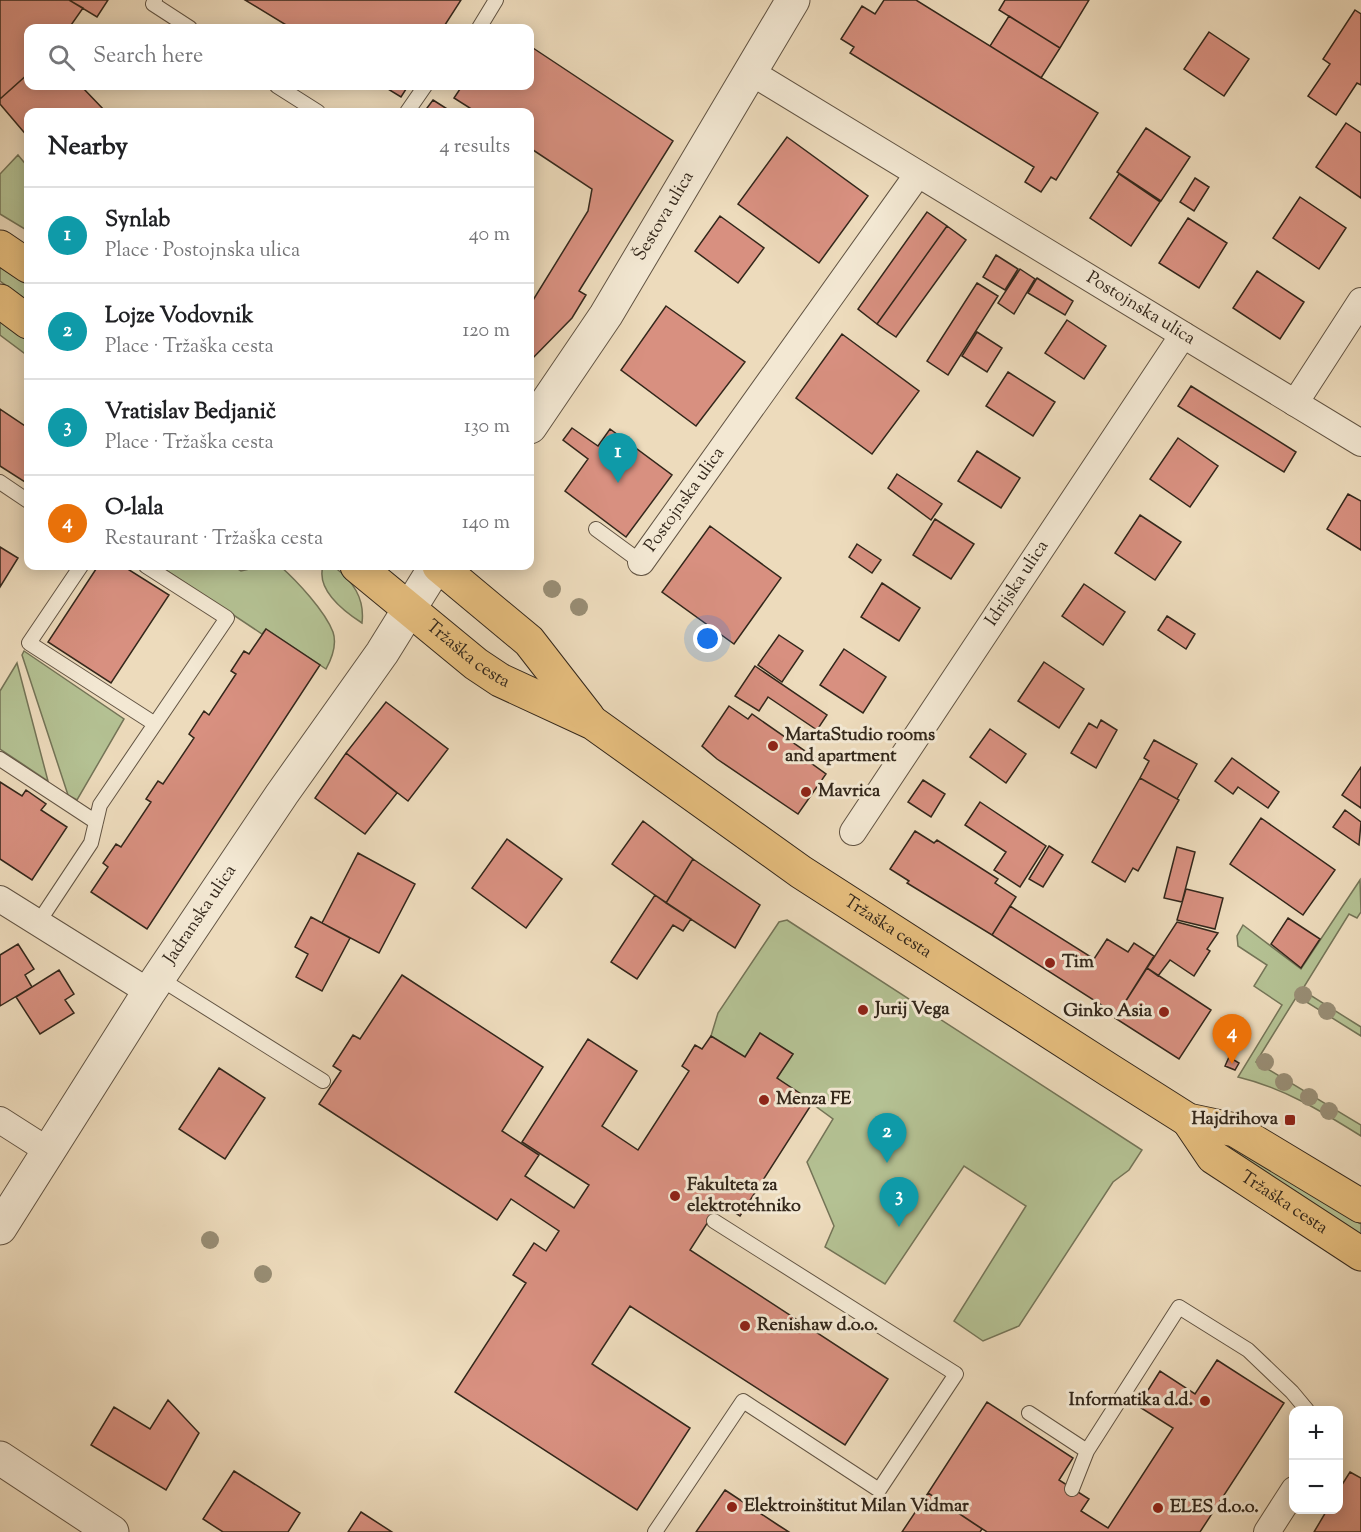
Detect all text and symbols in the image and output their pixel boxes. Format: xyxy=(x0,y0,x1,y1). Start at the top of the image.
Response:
search box xyxy=(24,24,534,90)
icon: search xyxy=(45,41,78,74)
text: Search here xyxy=(93,41,203,73)
text: Nearby xyxy=(48,129,128,166)
text: 4 results xyxy=(439,133,510,162)
street label: Šestova ulica xyxy=(628,167,701,266)
text: Synlab xyxy=(105,205,170,237)
text: 1 xyxy=(64,221,71,250)
text: 40 m xyxy=(469,221,510,250)
text: Place · Postojnska ulica xyxy=(105,237,300,266)
street label: Postojnska ulica xyxy=(1081,266,1200,352)
text: Lojze Vodovnik xyxy=(105,301,254,333)
text: 2 xyxy=(63,317,72,346)
text: 120 m xyxy=(462,317,510,346)
text: Place · Tržaška cesta xyxy=(105,333,274,362)
text: Vratislav Bedjanič xyxy=(105,397,276,429)
text: 3 xyxy=(63,413,72,442)
text: 130 m xyxy=(464,413,510,442)
text: Place · Tržaška cesta xyxy=(105,429,274,458)
pin: 1 xyxy=(598,434,638,483)
street label: Postojnska ulica xyxy=(639,442,732,558)
text: O-lala xyxy=(105,493,164,525)
text: 4 xyxy=(62,509,73,538)
text: 140 m xyxy=(462,509,510,538)
text: Restaurant · Tržaška cesta xyxy=(105,525,323,554)
street label: Idrijska ulica xyxy=(980,535,1056,632)
street label: Tržaška cesta xyxy=(420,614,514,696)
your location xyxy=(693,624,722,653)
place label: MartaStudio rooms and apartment xyxy=(785,723,935,770)
marker: MartaStudio rooms and apartment xyxy=(766,739,780,753)
place label: Mavrica xyxy=(818,779,881,805)
marker: Mavrica xyxy=(799,785,813,799)
street label: Jadranska ulica xyxy=(157,860,244,971)
street label: Tržaška cesta xyxy=(838,890,936,966)
place label: Tim xyxy=(1062,950,1094,976)
marker: Tim xyxy=(1043,956,1057,970)
place label: Jurij Vega xyxy=(873,997,950,1023)
place label: Ginko Asia xyxy=(1063,999,1153,1025)
marker: Jurij Vega xyxy=(856,1003,870,1017)
marker: Ginko Asia xyxy=(1157,1005,1171,1019)
pin: 4 xyxy=(1212,1014,1252,1064)
place label: Menza FE xyxy=(776,1087,851,1113)
marker: Menza FE xyxy=(757,1093,771,1107)
place label: Hajdrihova xyxy=(1191,1107,1279,1133)
marker: Hajdrihova xyxy=(1283,1113,1297,1127)
pin: 2 xyxy=(868,1114,906,1163)
street label: Tržaška cesta xyxy=(1235,1165,1333,1242)
place label: Fakulteta za elektrotehniko xyxy=(687,1173,801,1220)
pin: 3 xyxy=(880,1178,918,1227)
marker: Fakulteta za elektrotehniko xyxy=(668,1189,682,1203)
place label: Renishaw d.o.o. xyxy=(757,1313,878,1339)
marker: Renishaw d.o.o. xyxy=(738,1319,752,1333)
place label: Informatika d.d. xyxy=(1069,1388,1193,1414)
marker: Informatika d.d. xyxy=(1198,1394,1212,1408)
map controls xyxy=(1289,1406,1343,1514)
button: + xyxy=(1289,1406,1343,1460)
button: − xyxy=(1289,1460,1343,1514)
place label: Elektroinštitut Milan Vidmar xyxy=(744,1494,969,1520)
place label: ELES d.o.o. xyxy=(1170,1495,1259,1521)
marker: Elektroinštitut Milan Vidmar xyxy=(725,1500,739,1514)
marker: ELES d.o.o. xyxy=(1151,1501,1165,1515)

